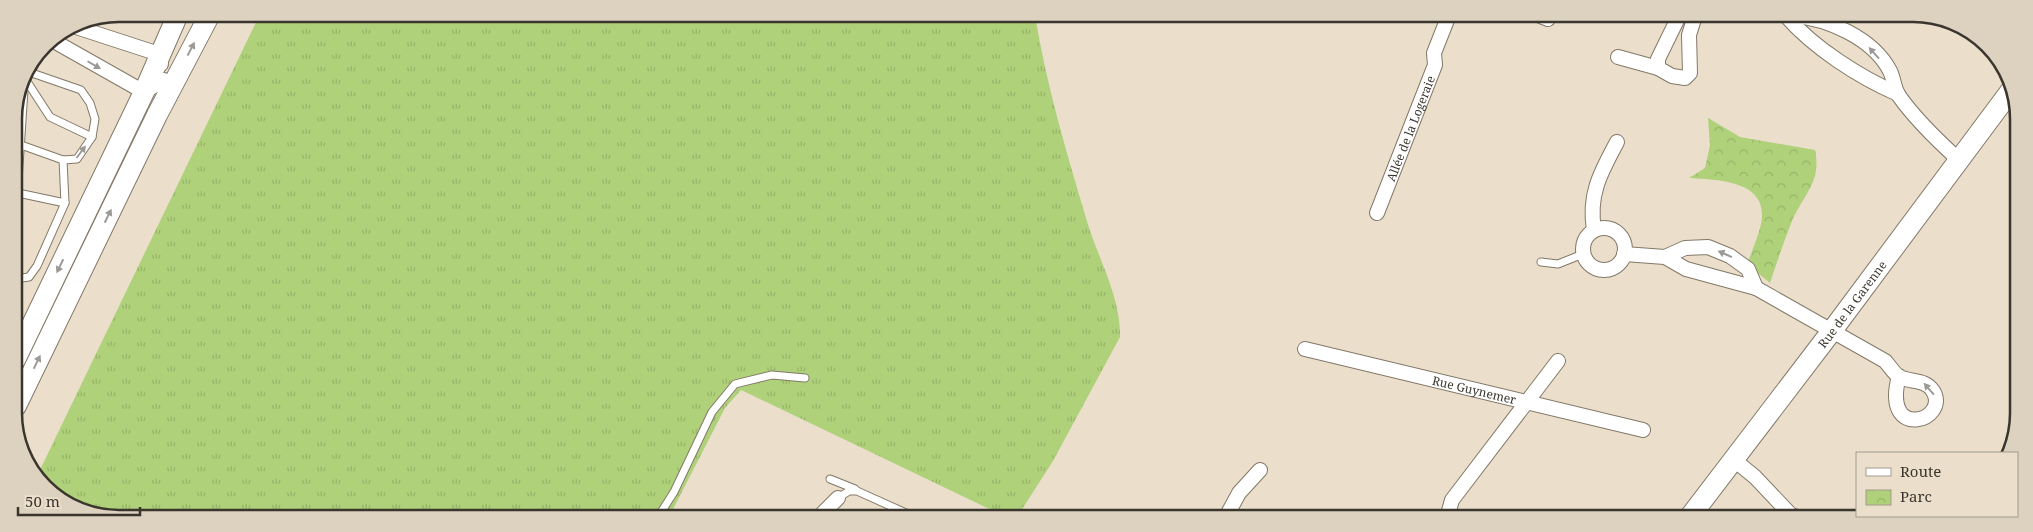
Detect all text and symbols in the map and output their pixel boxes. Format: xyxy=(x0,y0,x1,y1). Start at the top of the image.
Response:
one-way arrow xyxy=(187,42,196,56)
one-way arrow xyxy=(1868,47,1880,59)
one-way arrow xyxy=(87,60,101,69)
street label: Allée de la Logeraie xyxy=(1382,73,1439,184)
one-way arrow xyxy=(76,146,86,159)
one-way arrow xyxy=(104,209,112,223)
one-way arrow xyxy=(1718,250,1732,258)
street label: Rue de la Garenne xyxy=(1814,257,1890,351)
one-way arrow xyxy=(56,259,64,274)
one-way arrow xyxy=(33,355,41,369)
street label: Rue Guynemer xyxy=(1431,371,1518,408)
one-way arrow xyxy=(1923,384,1935,396)
legend xyxy=(1856,452,2018,517)
text: Route xyxy=(1900,461,1941,481)
scale bar xyxy=(18,484,140,516)
text: Parc xyxy=(1900,486,1932,506)
text: 50 m xyxy=(25,491,60,511)

